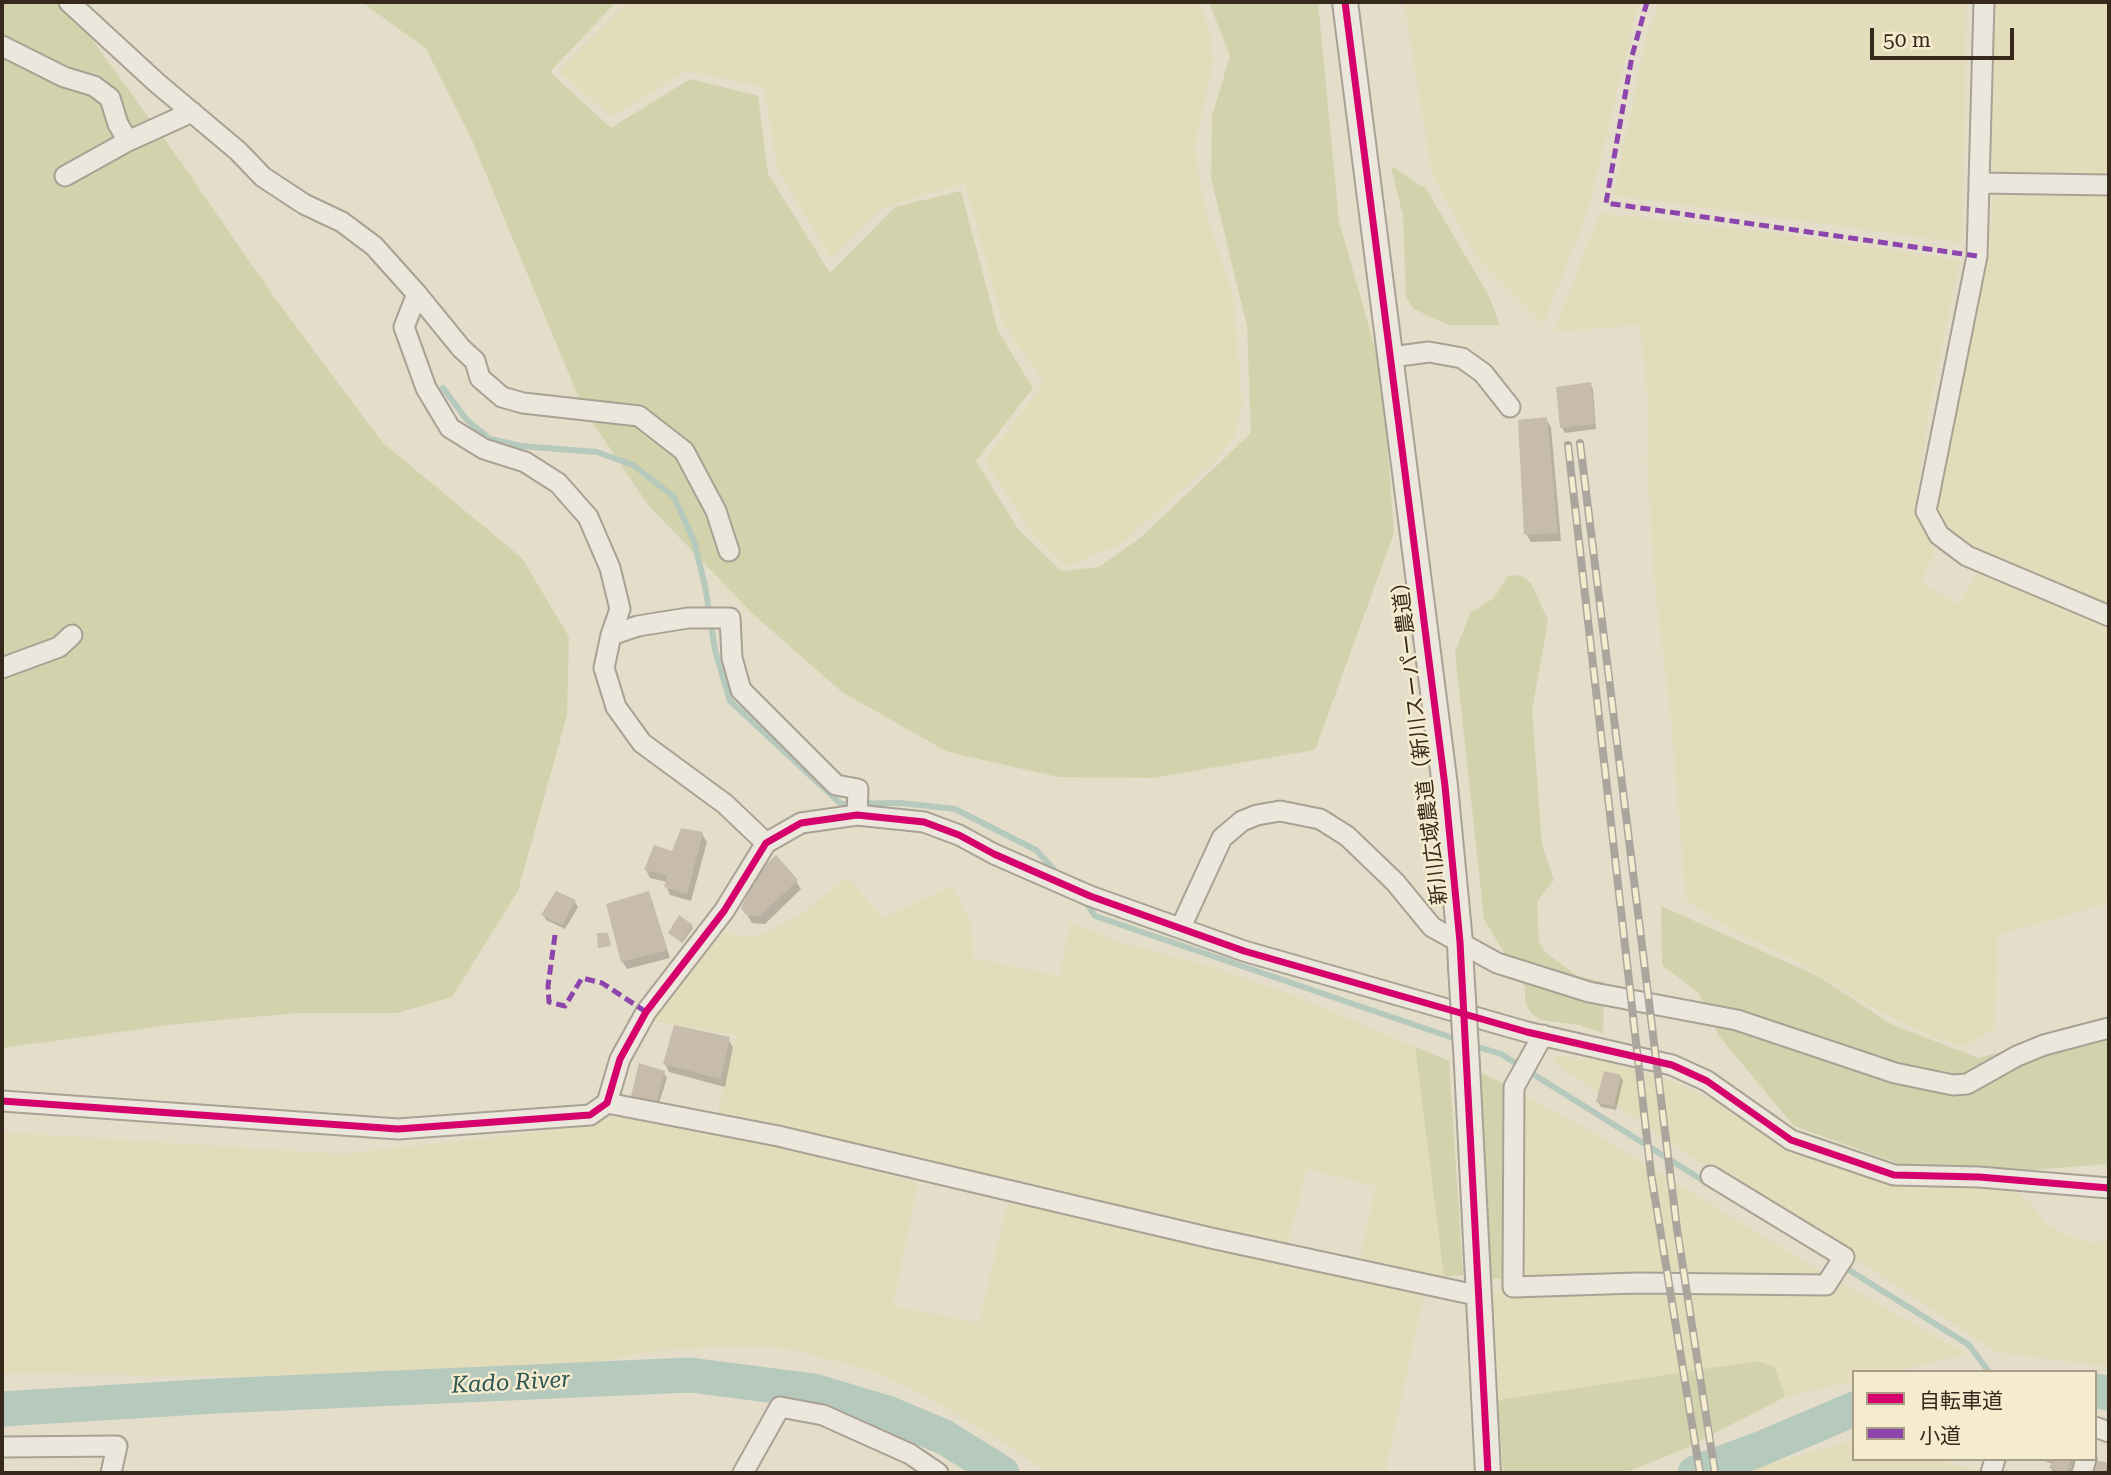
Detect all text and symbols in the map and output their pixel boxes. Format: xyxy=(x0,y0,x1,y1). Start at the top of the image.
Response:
scale bar xyxy=(1873,14,2016,58)
text: 50 m xyxy=(1883,28,1931,52)
street label: 新川広域農道（新川スーパー農道） xyxy=(1387,570,1453,906)
water label: Kado River xyxy=(451,1366,571,1400)
legend xyxy=(1852,1370,2097,1461)
text: 自転車道 xyxy=(1919,1389,2003,1413)
text: 小道 xyxy=(1919,1424,1961,1448)

